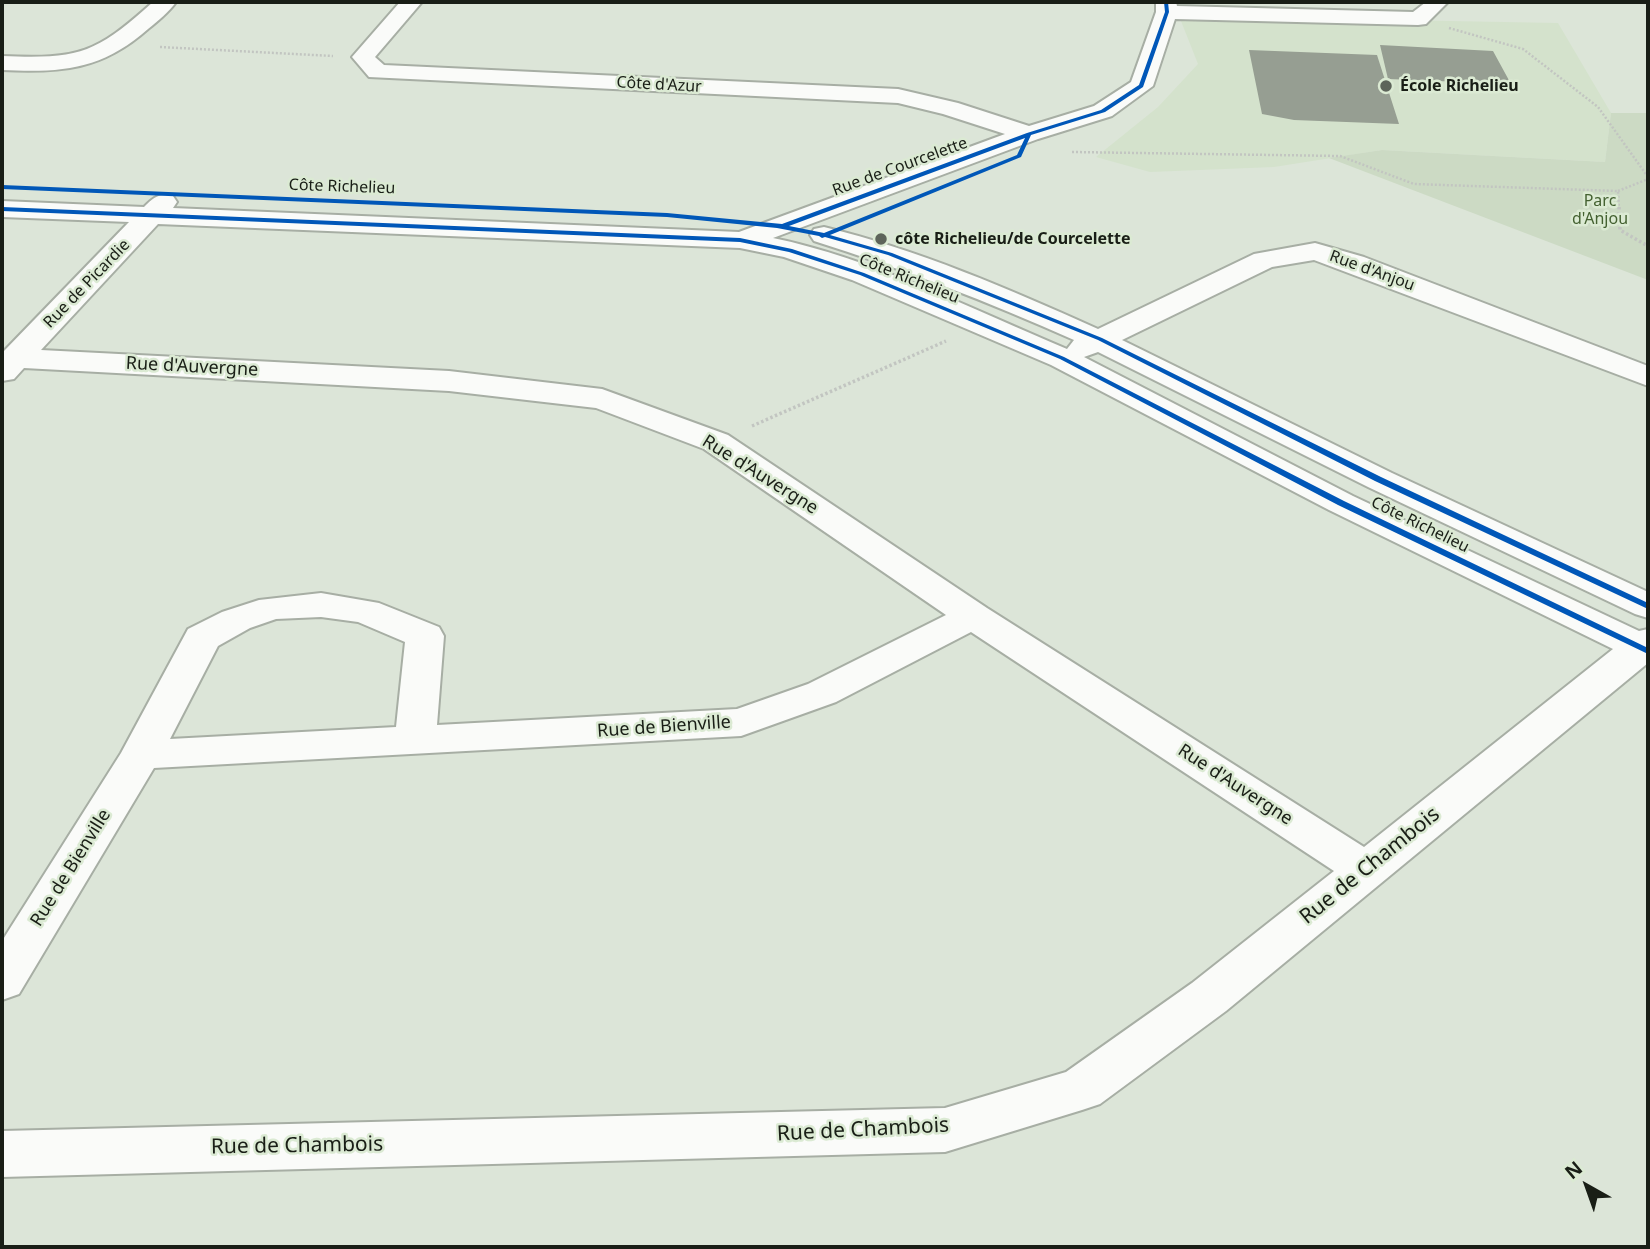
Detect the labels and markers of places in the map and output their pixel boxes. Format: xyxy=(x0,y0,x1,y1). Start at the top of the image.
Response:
place label: École Richelieu xyxy=(1400,76,1519,96)
marker: École Richelieu xyxy=(1378,78,1394,94)
place label: côte Richelieu/de Courcelette xyxy=(895,229,1130,249)
marker: côte Richelieu/de Courcelette xyxy=(873,231,889,247)

